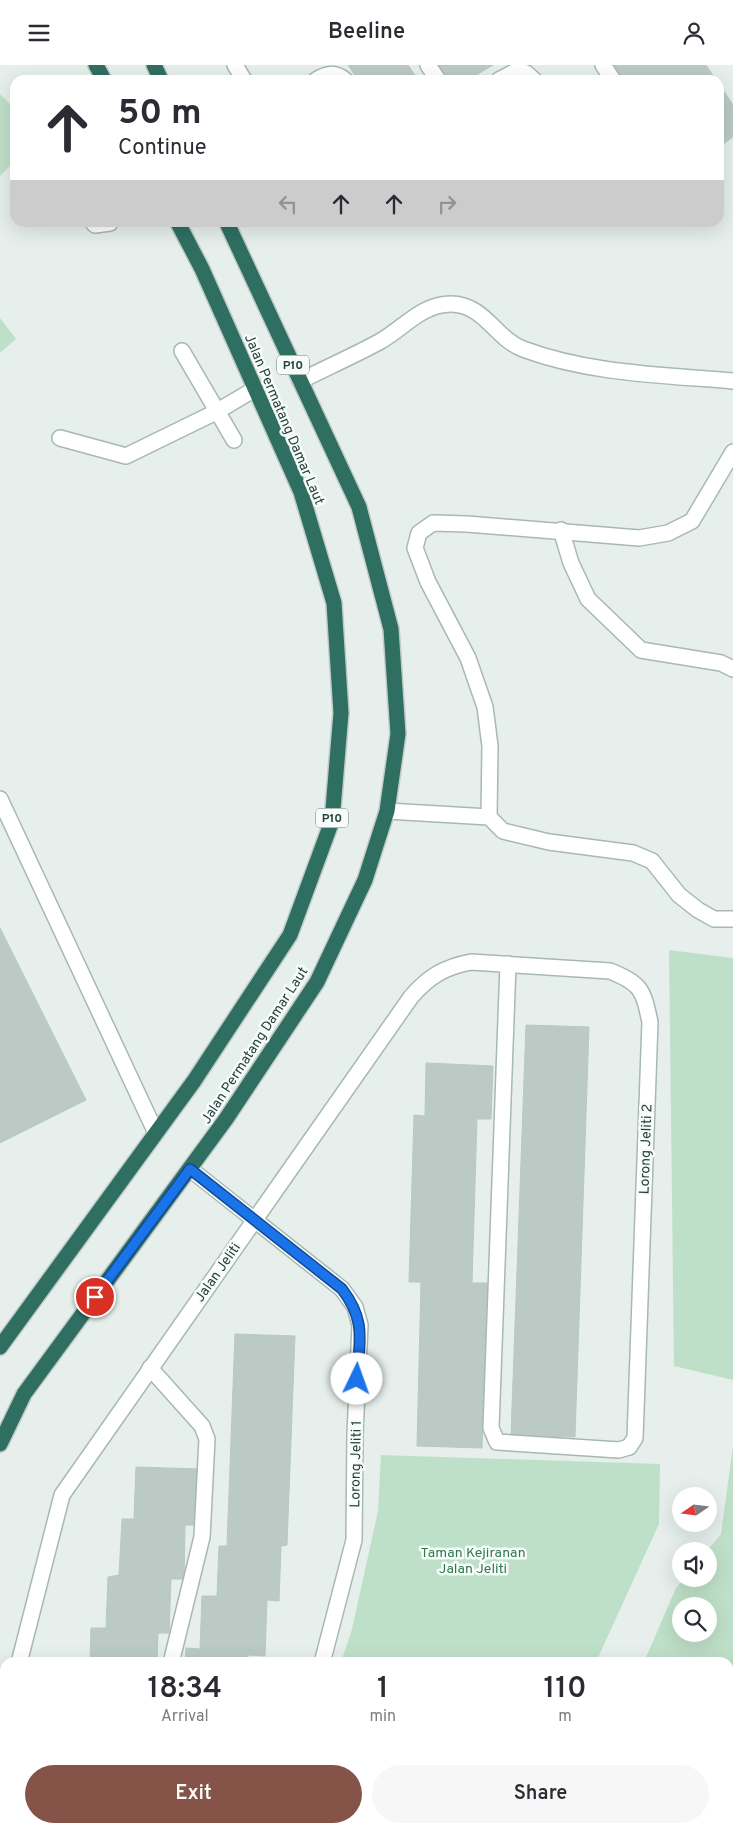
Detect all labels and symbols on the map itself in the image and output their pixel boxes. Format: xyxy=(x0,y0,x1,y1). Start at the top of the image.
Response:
street label: Jalan Permatang Damar Laut xyxy=(240,332,327,507)
road number: P10 xyxy=(277,355,309,375)
road number: P10 xyxy=(316,809,348,827)
street label: Jalan Permatang Damar Laut xyxy=(198,964,312,1128)
street label: Lorong Jeliti 2 xyxy=(636,1104,657,1195)
street label: Jalan Jeliti xyxy=(192,1240,245,1306)
pin xyxy=(74,1276,116,1318)
position arrow xyxy=(330,1352,382,1404)
street label: Lorong Jeliti 1 xyxy=(347,1420,366,1508)
north arrow xyxy=(672,1487,718,1533)
park label: Taman Kejiranan Jalan Jeliti xyxy=(420,1545,526,1578)

